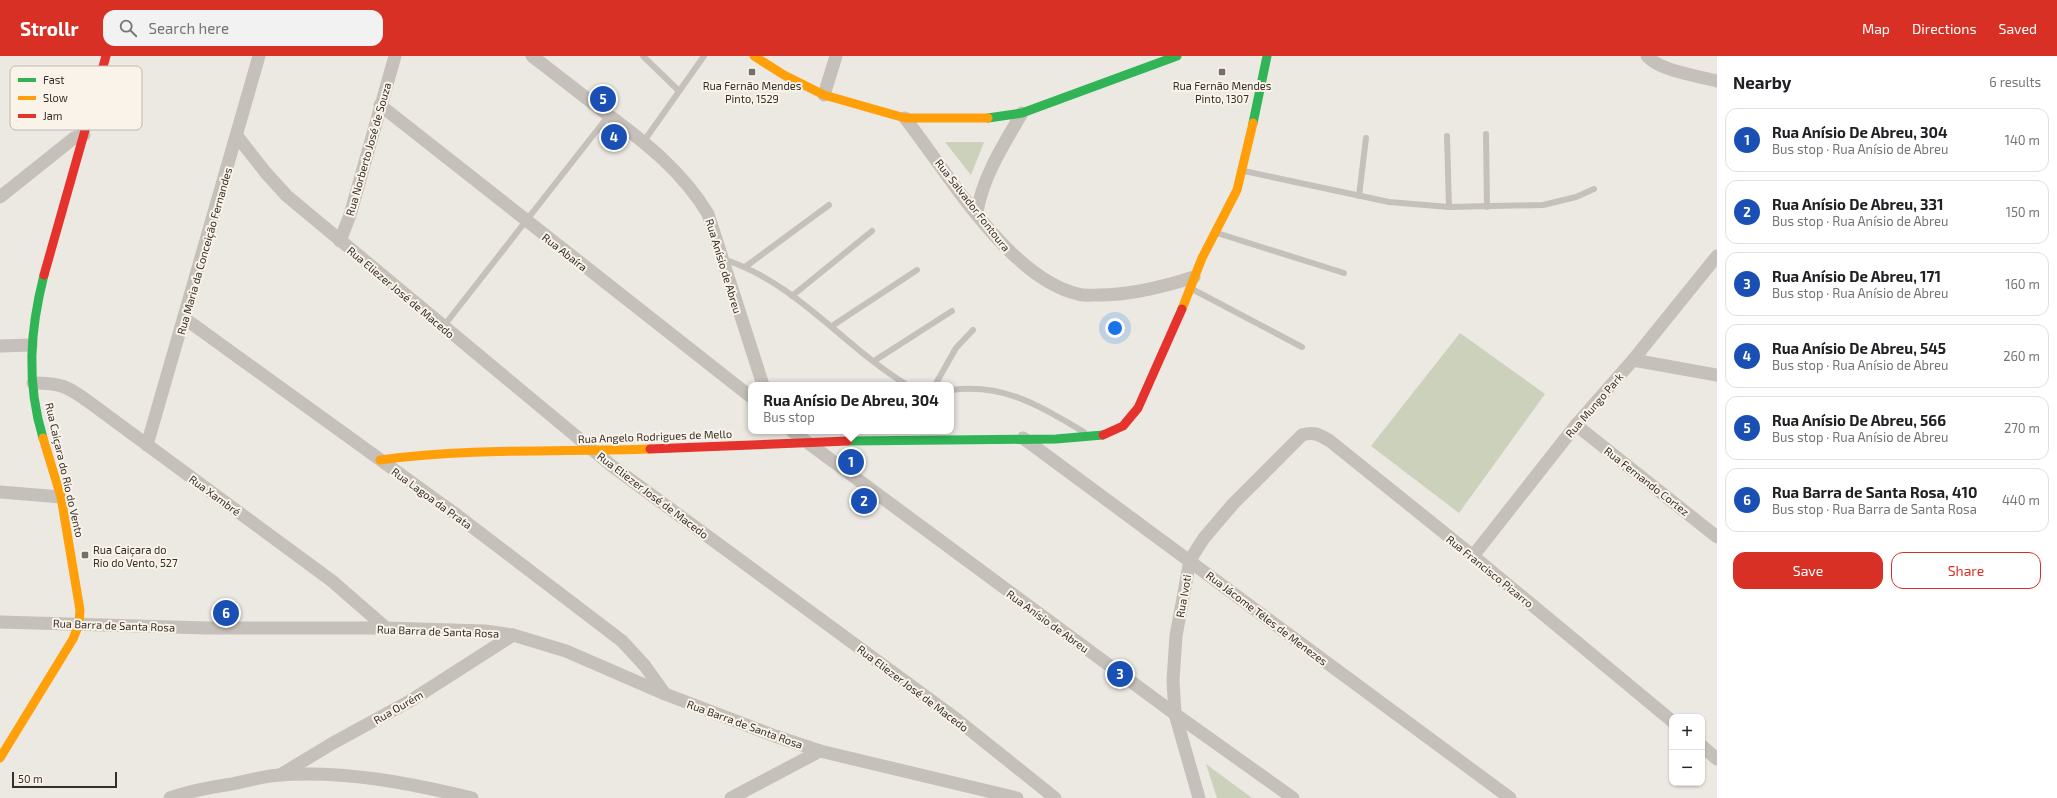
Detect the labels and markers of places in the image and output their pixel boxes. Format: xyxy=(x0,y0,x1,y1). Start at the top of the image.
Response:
marker: Rua Fernão Mendes Pinto, 1529 xyxy=(747,67,757,77)
marker: Rua Fernão Mendes Pinto, 1307 xyxy=(1217,67,1227,77)
place label: Rua Fernão Mendes Pinto, 1529 xyxy=(703,79,802,105)
place label: Rua Fernão Mendes Pinto, 1307 xyxy=(1173,79,1272,105)
pin: 5 xyxy=(590,84,616,114)
pin: 4 xyxy=(601,122,627,152)
pin: 1 xyxy=(838,447,864,477)
pin: 2 xyxy=(851,486,877,516)
place label: Rua Caiçara do Rio do Vento, 527 xyxy=(93,543,178,569)
marker: Rua Caiçara do Rio do Vento, 527 xyxy=(80,550,90,560)
pin: 6 xyxy=(213,598,239,628)
pin: 3 xyxy=(1107,659,1133,689)

